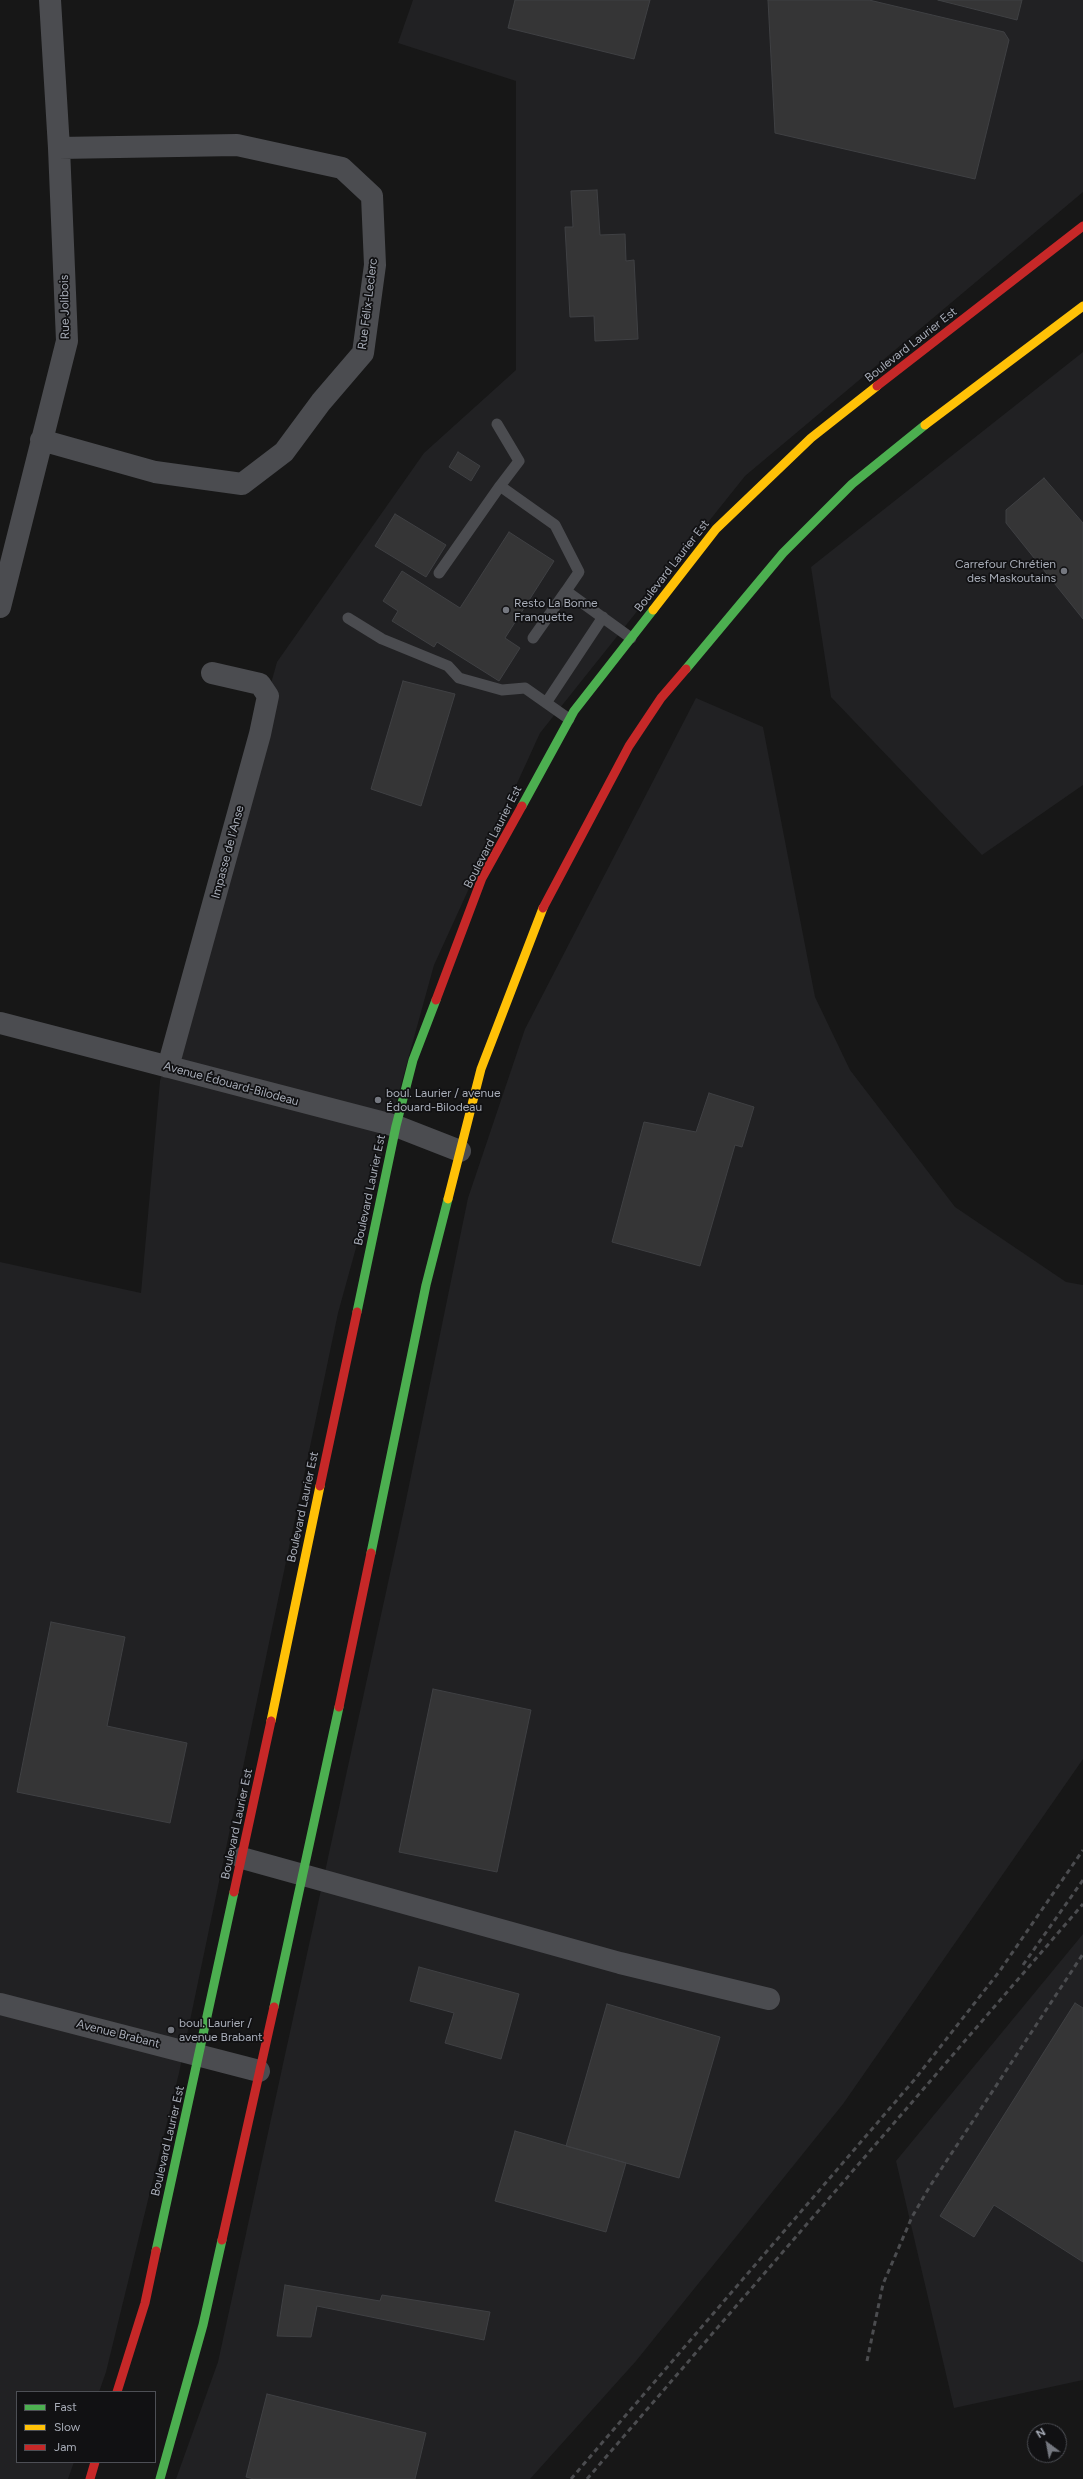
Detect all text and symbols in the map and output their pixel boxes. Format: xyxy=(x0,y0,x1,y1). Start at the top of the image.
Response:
street label: Rue Félix-Leclerc xyxy=(355,258,381,350)
street label: Rue Jolibois xyxy=(57,275,73,339)
street label: Boulevard Laurier Est xyxy=(862,305,960,385)
street label: Boulevard Laurier Est xyxy=(632,517,712,615)
place label: Carrefour Chrétien des Maskoutains xyxy=(955,557,1056,585)
marker: Carrefour Chrétien des Maskoutains xyxy=(1059,566,1069,576)
place label: Resto La Bonne Franquette xyxy=(514,596,598,624)
marker: Resto La Bonne Franquette xyxy=(501,605,511,615)
street label: Boulevard Laurier Est xyxy=(461,783,525,891)
street label: Impasse de l'Anse xyxy=(209,804,247,900)
street label: Avenue Édouard-Bilodeau xyxy=(162,1059,300,1109)
place label: boul. Laurier / avenue Édouard-Bilodeau xyxy=(386,1086,501,1114)
marker: boul. Laurier / avenue Édouard-Bilodeau xyxy=(373,1095,383,1105)
street label: Boulevard Laurier Est xyxy=(351,1133,389,1247)
street label: Boulevard Laurier Est xyxy=(284,1450,322,1564)
street label: Boulevard Laurier Est xyxy=(218,1767,256,1881)
place label: boul. Laurier / avenue Brabant xyxy=(179,2016,262,2044)
street label: Avenue Brabant xyxy=(75,2017,161,2051)
marker: boul. Laurier / avenue Brabant xyxy=(166,2025,176,2035)
street label: Boulevard Laurier Est xyxy=(148,2084,188,2198)
legend xyxy=(16,2391,156,2463)
text: Fast xyxy=(54,2400,77,2414)
text: Slow xyxy=(54,2420,80,2434)
north arrow xyxy=(1027,2423,1067,2463)
text: N xyxy=(1034,2425,1048,2441)
text: Jam xyxy=(54,2440,77,2454)

